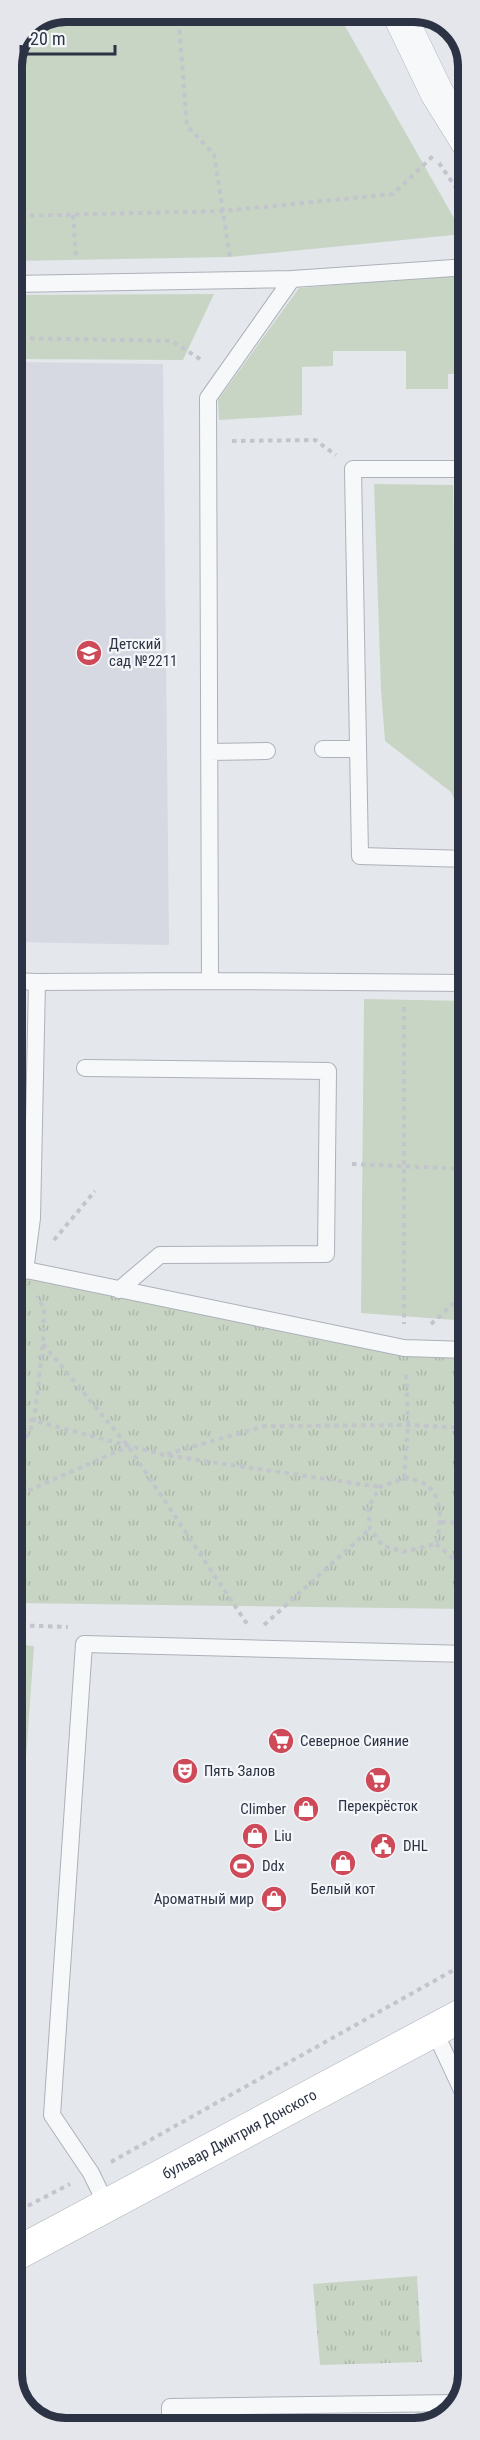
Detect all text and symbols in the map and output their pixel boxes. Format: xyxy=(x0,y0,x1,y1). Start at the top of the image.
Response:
scale bar xyxy=(21,18,116,56)
text: 20 m xyxy=(30,28,65,49)
place label: Детский сад №2211 xyxy=(109,635,178,670)
school or university icon: Детский сад №2211 xyxy=(74,638,104,668)
supermarket icon: Северное Сияние xyxy=(266,1726,296,1756)
place label: Северное Сияние xyxy=(300,1732,409,1750)
theatre icon: Пять Залов xyxy=(170,1756,200,1786)
place label: Пять Залов xyxy=(204,1762,275,1780)
supermarket icon: Перекрёсток xyxy=(363,1765,393,1795)
shop icon: Climber xyxy=(291,1794,321,1824)
place label: Перекрёсток xyxy=(338,1797,418,1815)
place label: Climber xyxy=(240,1800,286,1818)
shop icon: Liu xyxy=(240,1821,270,1851)
place label: Liu xyxy=(274,1827,292,1845)
public building icon: DHL xyxy=(368,1831,398,1861)
place label: DHL xyxy=(403,1837,428,1855)
shop icon: Белый кот xyxy=(328,1848,358,1878)
sports icon: Ddx xyxy=(227,1851,257,1881)
place label: Ddx xyxy=(262,1857,285,1875)
place label: Белый кот xyxy=(310,1880,376,1898)
shop icon: Ароматный мир xyxy=(259,1884,289,1914)
place label: Ароматный мир xyxy=(154,1890,254,1908)
street label: бульвар Дмитрия Донского xyxy=(159,2086,320,2183)

